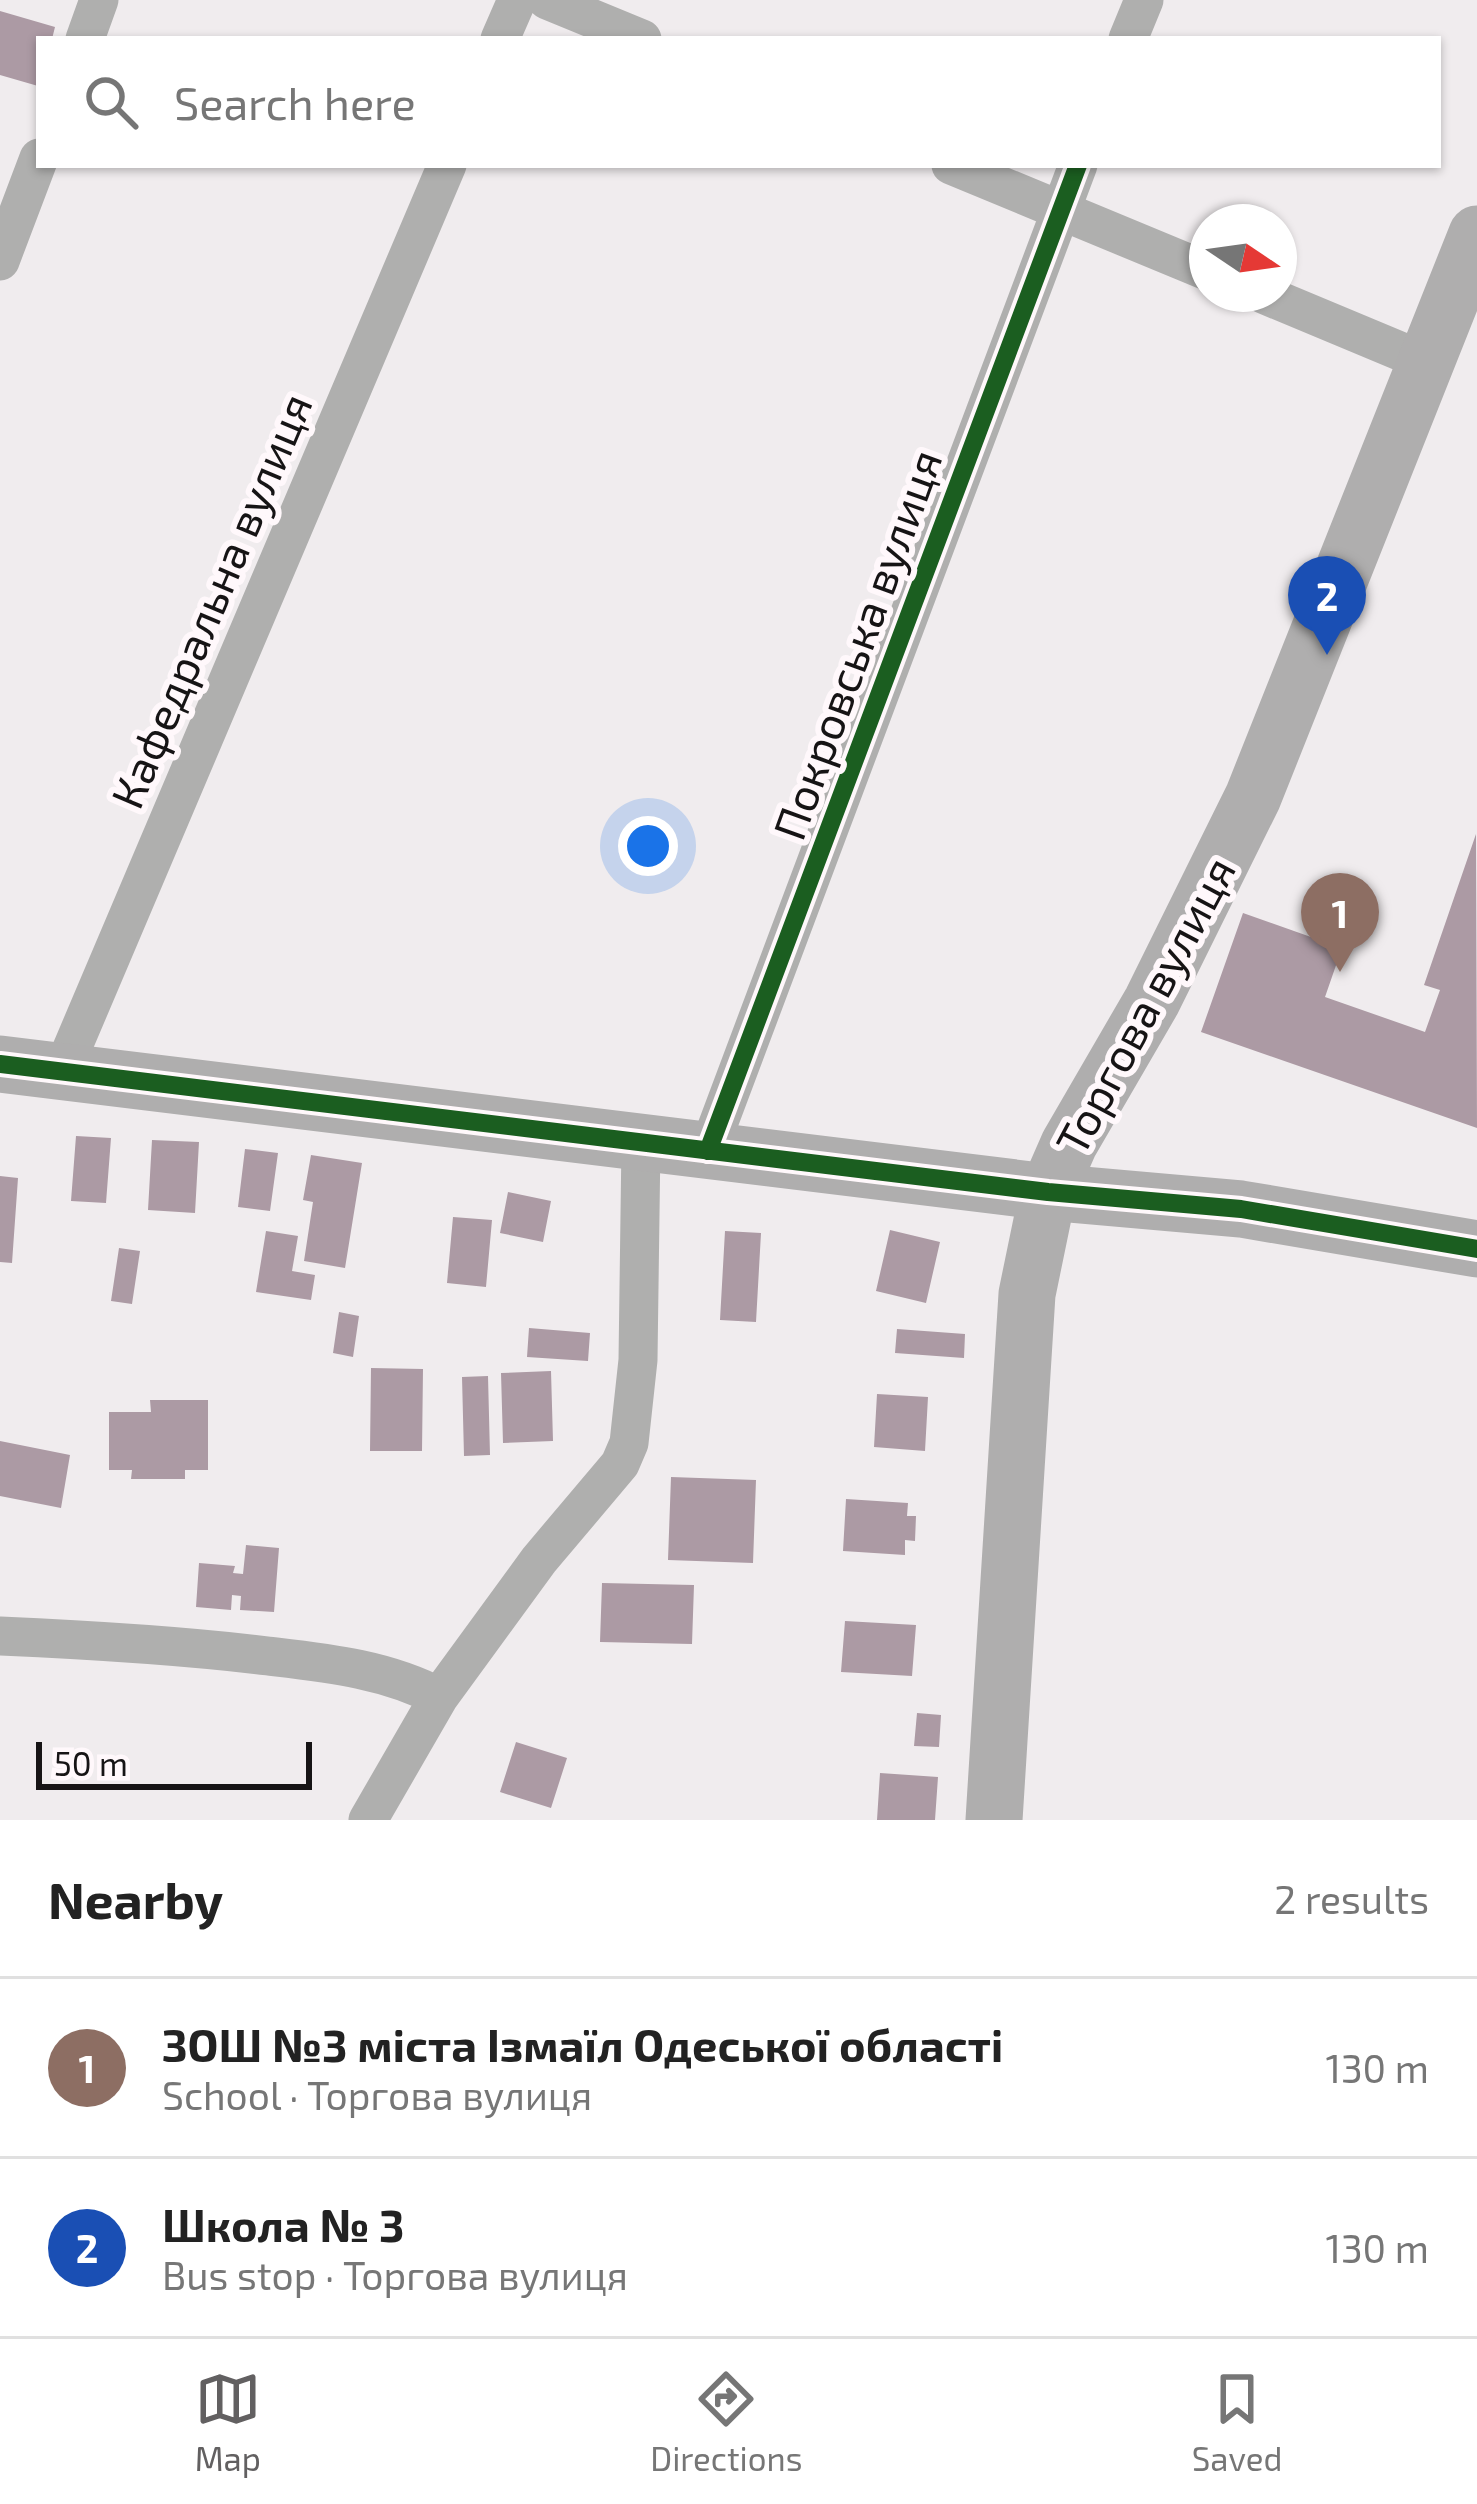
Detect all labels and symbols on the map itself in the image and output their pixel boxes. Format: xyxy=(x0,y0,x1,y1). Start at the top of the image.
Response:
north arrow xyxy=(1189,204,1297,312)
street label: Кафедральна вулиця xyxy=(98,385,323,816)
street label: Покровська вулиця xyxy=(760,442,953,847)
pin: 2 xyxy=(1288,556,1366,655)
your location xyxy=(618,816,678,876)
street label: Торгова вулиця xyxy=(1043,847,1246,1163)
pin: 1 xyxy=(1301,873,1379,972)
scale bar xyxy=(36,1736,312,1789)

